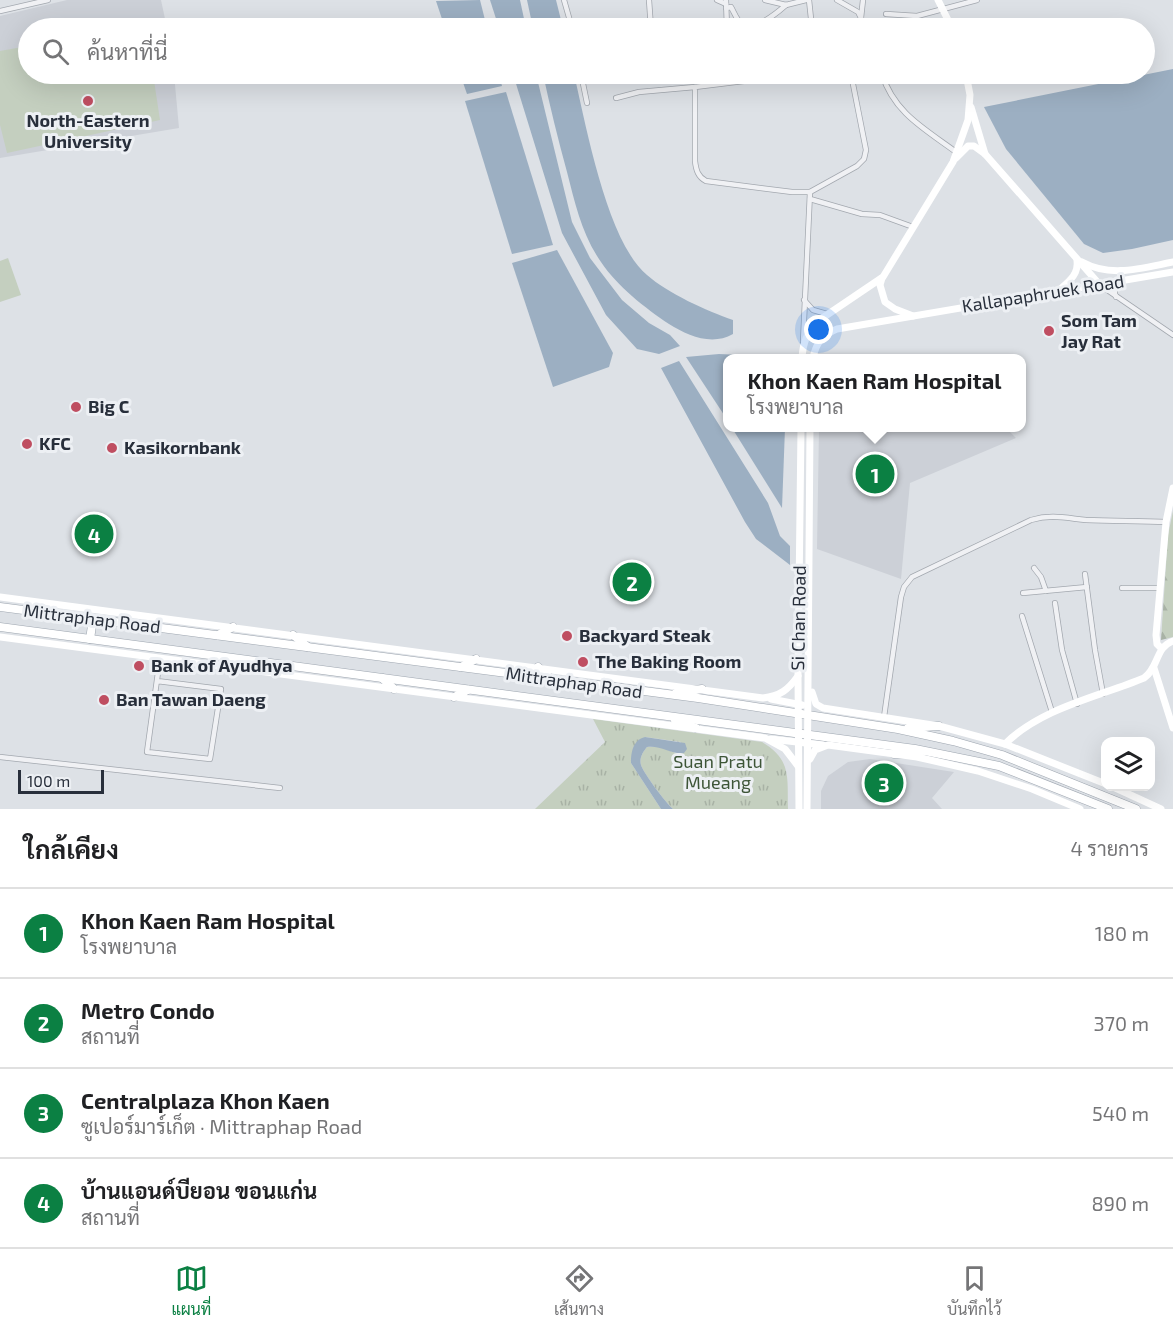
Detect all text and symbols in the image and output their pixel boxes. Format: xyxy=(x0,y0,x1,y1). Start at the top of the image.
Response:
search box xyxy=(18,18,1155,84)
icon: search xyxy=(39,35,72,68)
text: ค้นหาที่นี่ xyxy=(87,38,167,64)
marker: North-Eastern University xyxy=(81,94,95,108)
place label: North-Eastern University xyxy=(26,109,150,152)
street label: Kallapaphruek Road xyxy=(960,269,1126,317)
place label: Som Tam Jay Rat xyxy=(1061,309,1137,352)
your location xyxy=(804,315,833,344)
marker: Som Tam Jay Rat xyxy=(1042,324,1056,338)
popup xyxy=(723,354,1026,432)
text: Khon Kaen Ram Hospital xyxy=(748,367,1001,393)
text: โรงพยาบาล xyxy=(748,394,844,418)
place label: Big C xyxy=(88,395,130,417)
marker: Big C xyxy=(69,400,83,414)
place label: KFC xyxy=(39,432,71,454)
place label: Kasikornbank xyxy=(124,436,241,458)
marker: KFC xyxy=(20,437,34,451)
marker: Kasikornbank xyxy=(105,441,119,455)
pin: 1 xyxy=(856,452,894,496)
pin: 4 xyxy=(74,512,113,556)
pin: 2 xyxy=(612,560,652,604)
street label: Si Chan Road xyxy=(786,565,810,671)
street label: Mittraphap Road xyxy=(22,599,162,637)
place label: Backyard Steak xyxy=(579,624,711,646)
marker: Backyard Steak xyxy=(560,629,574,643)
place label: The Baking Room xyxy=(595,650,741,672)
place label: Bank of Ayudhya xyxy=(151,654,293,676)
marker: The Baking Room xyxy=(576,655,590,669)
marker: Bank of Ayudhya xyxy=(132,659,146,673)
street label: Mittraphap Road xyxy=(504,662,644,702)
place label: Ban Tawan Daeng xyxy=(116,688,266,710)
marker: Ban Tawan Daeng xyxy=(97,693,111,707)
map controls xyxy=(1101,737,1155,791)
button: layers xyxy=(1101,737,1155,791)
park label: Suan Pratu Mueang xyxy=(673,750,763,793)
pin: 3 xyxy=(864,760,904,806)
scale bar xyxy=(18,767,104,794)
text: 100 m xyxy=(27,771,70,790)
text: ใกล้เคียง xyxy=(24,833,119,864)
text: 4 รายการ xyxy=(1071,836,1149,860)
text: Khon Kaen Ram Hospital xyxy=(81,907,335,933)
text: 1 xyxy=(39,921,48,945)
text: 180 m xyxy=(1095,921,1149,945)
text: โรงพยาบาล xyxy=(81,934,177,958)
text: Metro Condo xyxy=(81,997,215,1023)
text: 2 xyxy=(38,1011,49,1035)
text: 370 m xyxy=(1094,1011,1149,1035)
text: สถานที่ xyxy=(81,1024,140,1048)
text: Centralplaza Khon Kaen xyxy=(81,1087,330,1113)
text: 3 xyxy=(38,1101,49,1125)
text: 540 m xyxy=(1092,1101,1149,1125)
text: ซูเปอร์มาร์เก็ต · Mittraphap Road xyxy=(81,1114,362,1138)
text: บ้านแอนด์บียอน ขอนแก่น xyxy=(81,1177,317,1203)
text: 4 xyxy=(37,1191,50,1215)
text: 890 m xyxy=(1091,1191,1149,1215)
text: สถานที่ xyxy=(81,1205,140,1229)
tab: แผนที่ xyxy=(171,1262,211,1319)
tab: เส้นทาง xyxy=(554,1262,604,1319)
tab: บันทึกไว้ xyxy=(947,1262,1002,1319)

